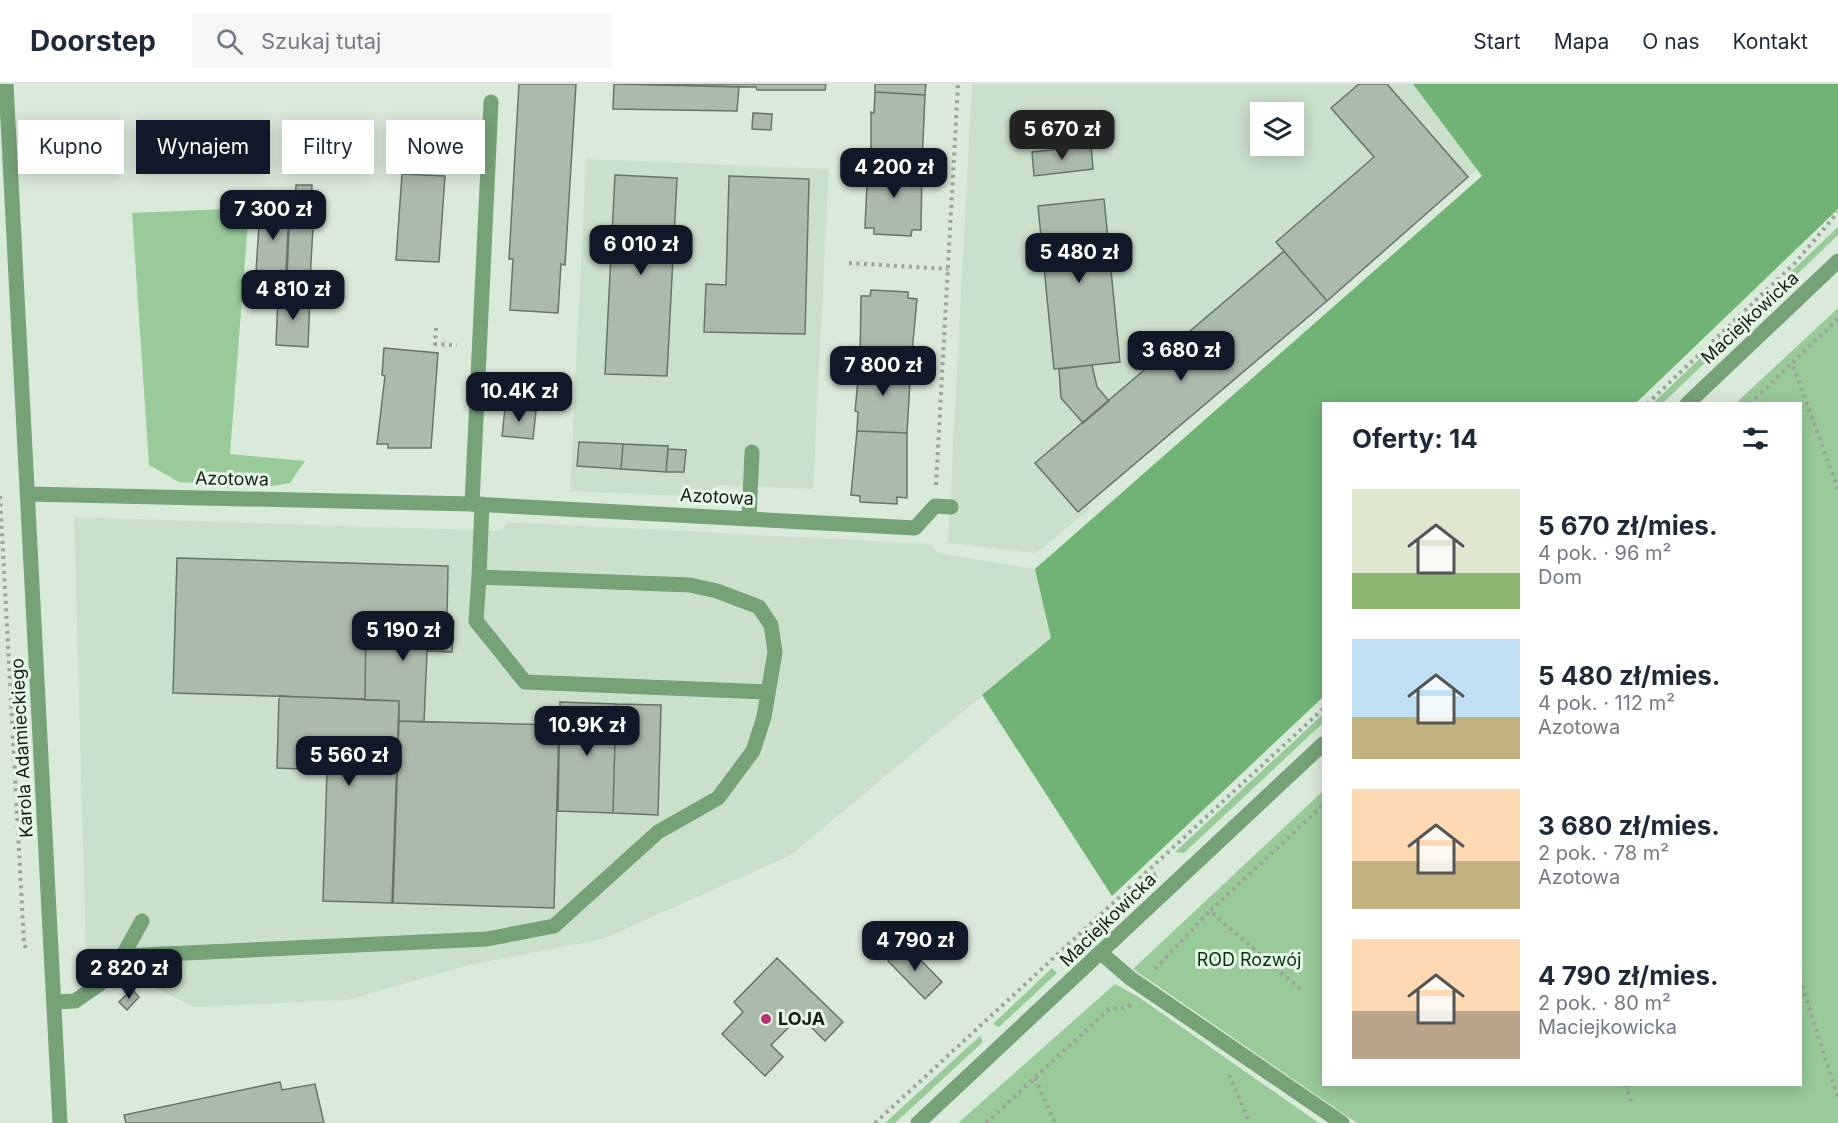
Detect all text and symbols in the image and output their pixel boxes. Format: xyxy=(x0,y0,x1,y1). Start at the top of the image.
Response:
search box xyxy=(192,14,612,68)
text: Doorstep xyxy=(30,24,156,58)
icon: search xyxy=(213,25,246,58)
text: Szukaj tutaj xyxy=(261,28,381,54)
text: Start xyxy=(1473,29,1521,54)
text: Mapa xyxy=(1554,29,1609,54)
text: O nas xyxy=(1642,29,1700,54)
text: Kontakt xyxy=(1733,29,1808,54)
map controls xyxy=(1250,102,1304,156)
button: layers xyxy=(1250,102,1304,156)
pin: 5 670 zł xyxy=(1000,110,1124,161)
text: 5 670 zł xyxy=(1024,117,1100,141)
chip: Kupno xyxy=(18,120,124,174)
chip: Wynajem xyxy=(136,120,270,174)
chip: Filtry xyxy=(282,120,374,174)
chip: Nowe xyxy=(386,120,485,174)
pin: 4 200 zł xyxy=(832,148,956,199)
text: 4 200 zł xyxy=(854,155,934,179)
pin: 7 300 zł xyxy=(211,190,335,241)
text: 7 300 zł xyxy=(234,197,312,221)
pin: 6 010 zł xyxy=(579,225,703,276)
text: 6 010 zł xyxy=(604,232,678,256)
pin: 5 480 zł xyxy=(1017,233,1141,284)
text: 5 480 zł xyxy=(1039,240,1119,264)
street label: Maciejkowicka xyxy=(1697,267,1803,368)
pin: 4 810 zł xyxy=(231,270,355,321)
text: 4 810 zł xyxy=(256,277,331,301)
pin: 3 680 zł xyxy=(1119,331,1243,382)
text: 3 680 zł xyxy=(1142,338,1220,362)
pin: 7 800 zł xyxy=(821,346,945,397)
text: 7 800 zł xyxy=(844,353,922,377)
pin: 10.4K zł xyxy=(457,372,581,423)
text: 10.4K zł xyxy=(480,379,558,403)
icon: filters xyxy=(1739,422,1772,455)
text: Oferty: 14 xyxy=(1352,423,1478,454)
street label: Azotowa xyxy=(195,467,269,490)
street label: Azotowa xyxy=(680,484,754,509)
text: 5 670 zł/mies. xyxy=(1538,510,1718,541)
icon: home xyxy=(1400,513,1472,585)
text: 4 pok. · 96 m² xyxy=(1538,541,1671,565)
text: Dom xyxy=(1538,565,1582,589)
pin: 5 190 zł xyxy=(341,611,465,662)
text: 5 190 zł xyxy=(366,618,440,642)
street label: Karola Adamieckiego xyxy=(6,658,37,838)
text: 5 480 zł/mies. xyxy=(1538,660,1721,691)
icon: home xyxy=(1400,663,1472,735)
text: 4 pok. · 112 m² xyxy=(1538,691,1675,715)
pin: 10.9K zł xyxy=(525,706,649,757)
text: 10.9K zł xyxy=(549,713,625,737)
text: Azotowa xyxy=(1538,715,1620,739)
pin: 5 560 zł xyxy=(287,736,411,787)
text: 5 560 zł xyxy=(310,743,388,767)
text: 3 680 zł/mies. xyxy=(1538,810,1720,841)
icon: home xyxy=(1400,813,1472,885)
text: 2 pok. · 78 m² xyxy=(1538,841,1669,865)
text: Azotowa xyxy=(1538,865,1620,889)
street label: Maciejkowicka xyxy=(1055,869,1160,971)
pin: 4 790 zł xyxy=(853,921,977,972)
text: 4 790 zł xyxy=(876,928,954,952)
pin: 2 820 zł xyxy=(67,949,191,1000)
park label: ROD Rozwój xyxy=(1197,949,1301,970)
text: 2 820 zł xyxy=(90,956,168,980)
text: 4 790 zł/mies. xyxy=(1538,960,1719,991)
icon: home xyxy=(1400,963,1472,1035)
text: 2 pok. · 80 m² xyxy=(1538,991,1671,1015)
place label: LOJA xyxy=(778,1008,825,1029)
marker: LOJA xyxy=(759,1012,773,1026)
text: Maciejkowicka xyxy=(1538,1015,1677,1039)

